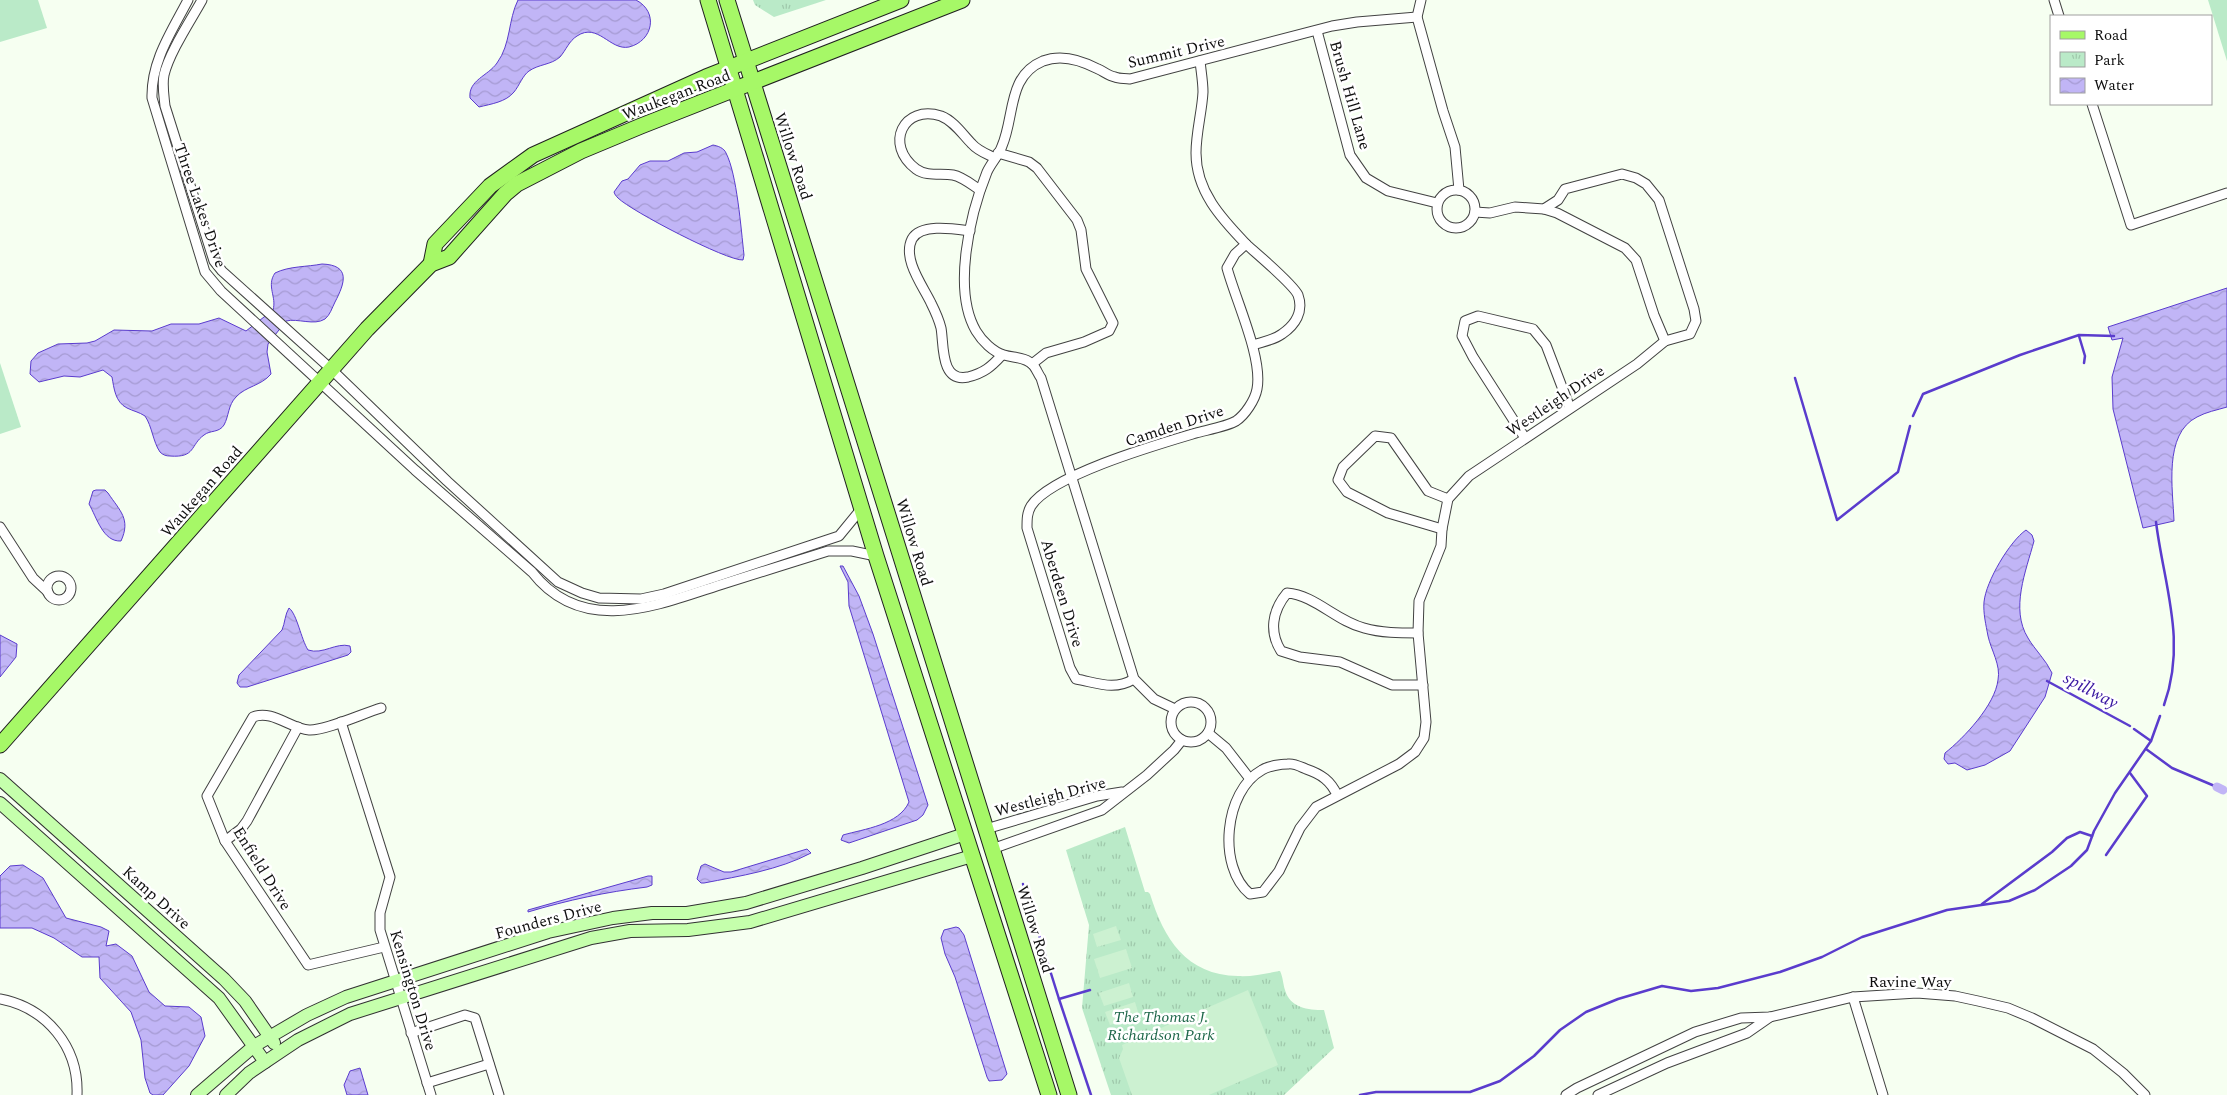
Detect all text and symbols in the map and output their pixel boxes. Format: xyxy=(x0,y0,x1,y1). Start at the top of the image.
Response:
legend xyxy=(2050,15,2212,105)
text: Road xyxy=(2094,24,2128,47)
street label: Summit Drive xyxy=(1125,29,1227,75)
street label: Brush Hill Lane xyxy=(1323,38,1377,153)
text: Park xyxy=(2094,49,2125,72)
street label: Waukegan Road xyxy=(619,63,734,127)
text: Water xyxy=(2094,74,2134,97)
street label: Willow Road xyxy=(768,109,818,203)
street label: Three Lakes Drive xyxy=(168,140,233,271)
street label: Westleigh Drive xyxy=(1502,359,1610,443)
street label: Camden Drive xyxy=(1122,399,1227,453)
street label: Waukegan Road xyxy=(155,441,248,543)
street label: Willow Road xyxy=(889,495,939,589)
street label: Aberdeen Drive xyxy=(1034,536,1090,650)
water label: spillway xyxy=(2059,665,2123,716)
street label: Westleigh Drive xyxy=(992,771,1108,823)
street label: Enfield Drive xyxy=(227,822,297,915)
street label: Kamp Drive xyxy=(117,860,196,935)
street label: Willow Road xyxy=(1010,882,1060,976)
street label: Founders Drive xyxy=(492,894,604,946)
street label: Kensington Drive xyxy=(383,927,443,1054)
street label: Ravine Way xyxy=(1868,970,1953,994)
park label: The Thomas J. Richardson Park xyxy=(1107,1005,1215,1047)

